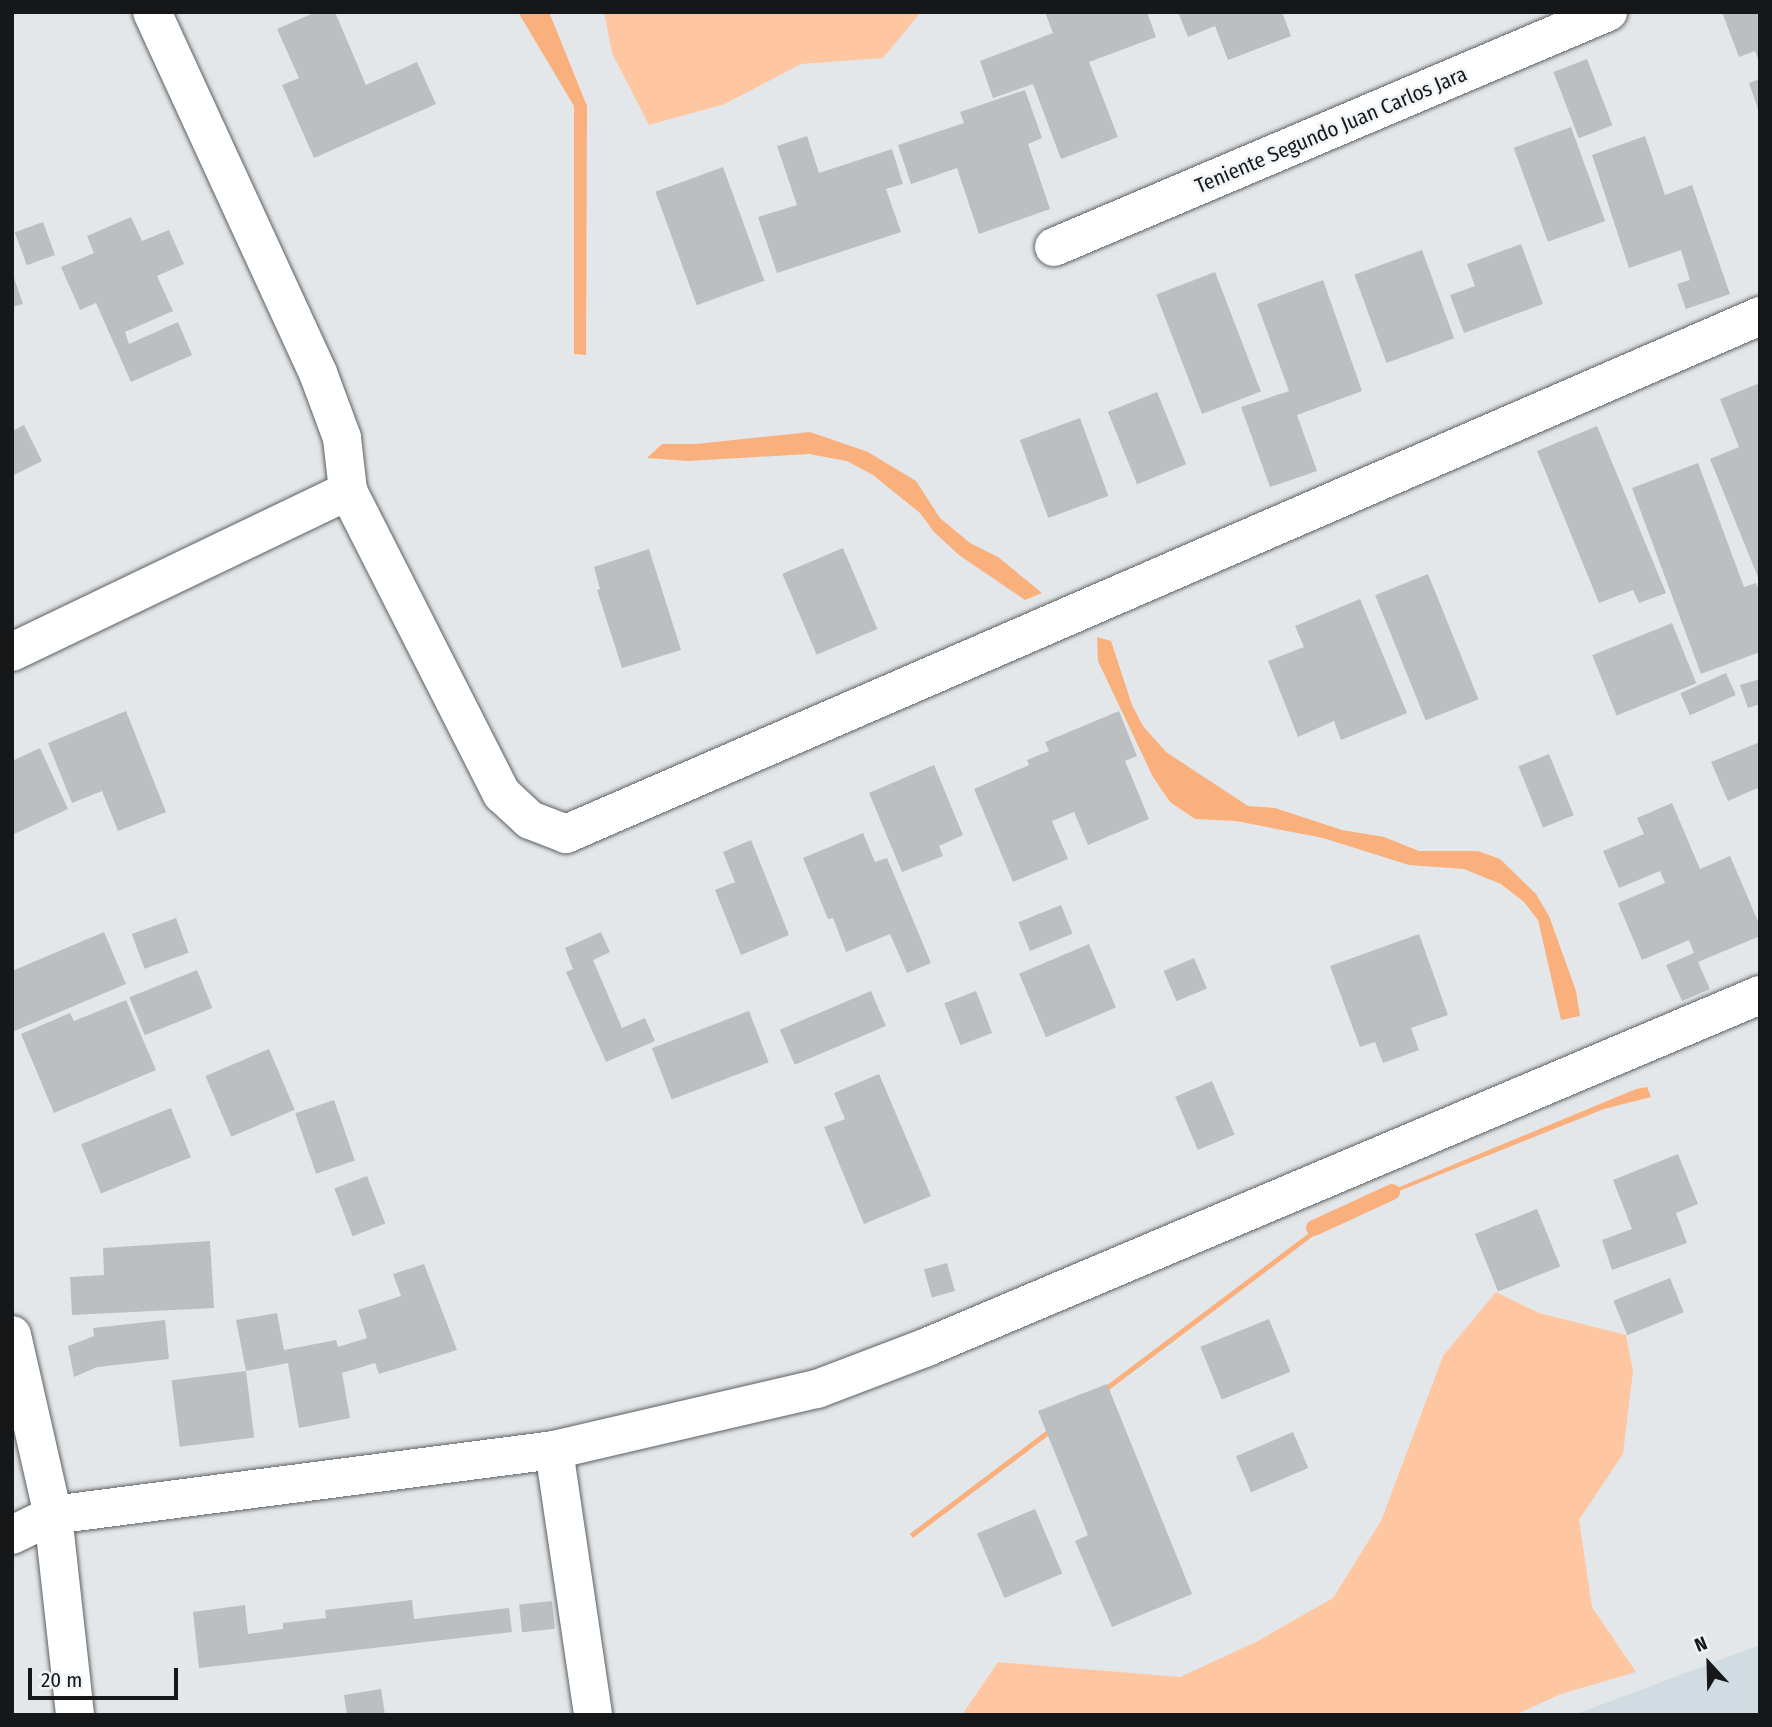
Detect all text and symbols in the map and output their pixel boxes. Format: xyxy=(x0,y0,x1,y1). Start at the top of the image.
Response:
street label: Teniente Segundo Juan Carlos Jara xyxy=(1191,61,1471,199)
north arrow xyxy=(1674,1629,1744,1699)
text: N xyxy=(1691,1631,1711,1657)
scale bar xyxy=(32,1654,182,1698)
text: 20 m xyxy=(41,1667,82,1693)

